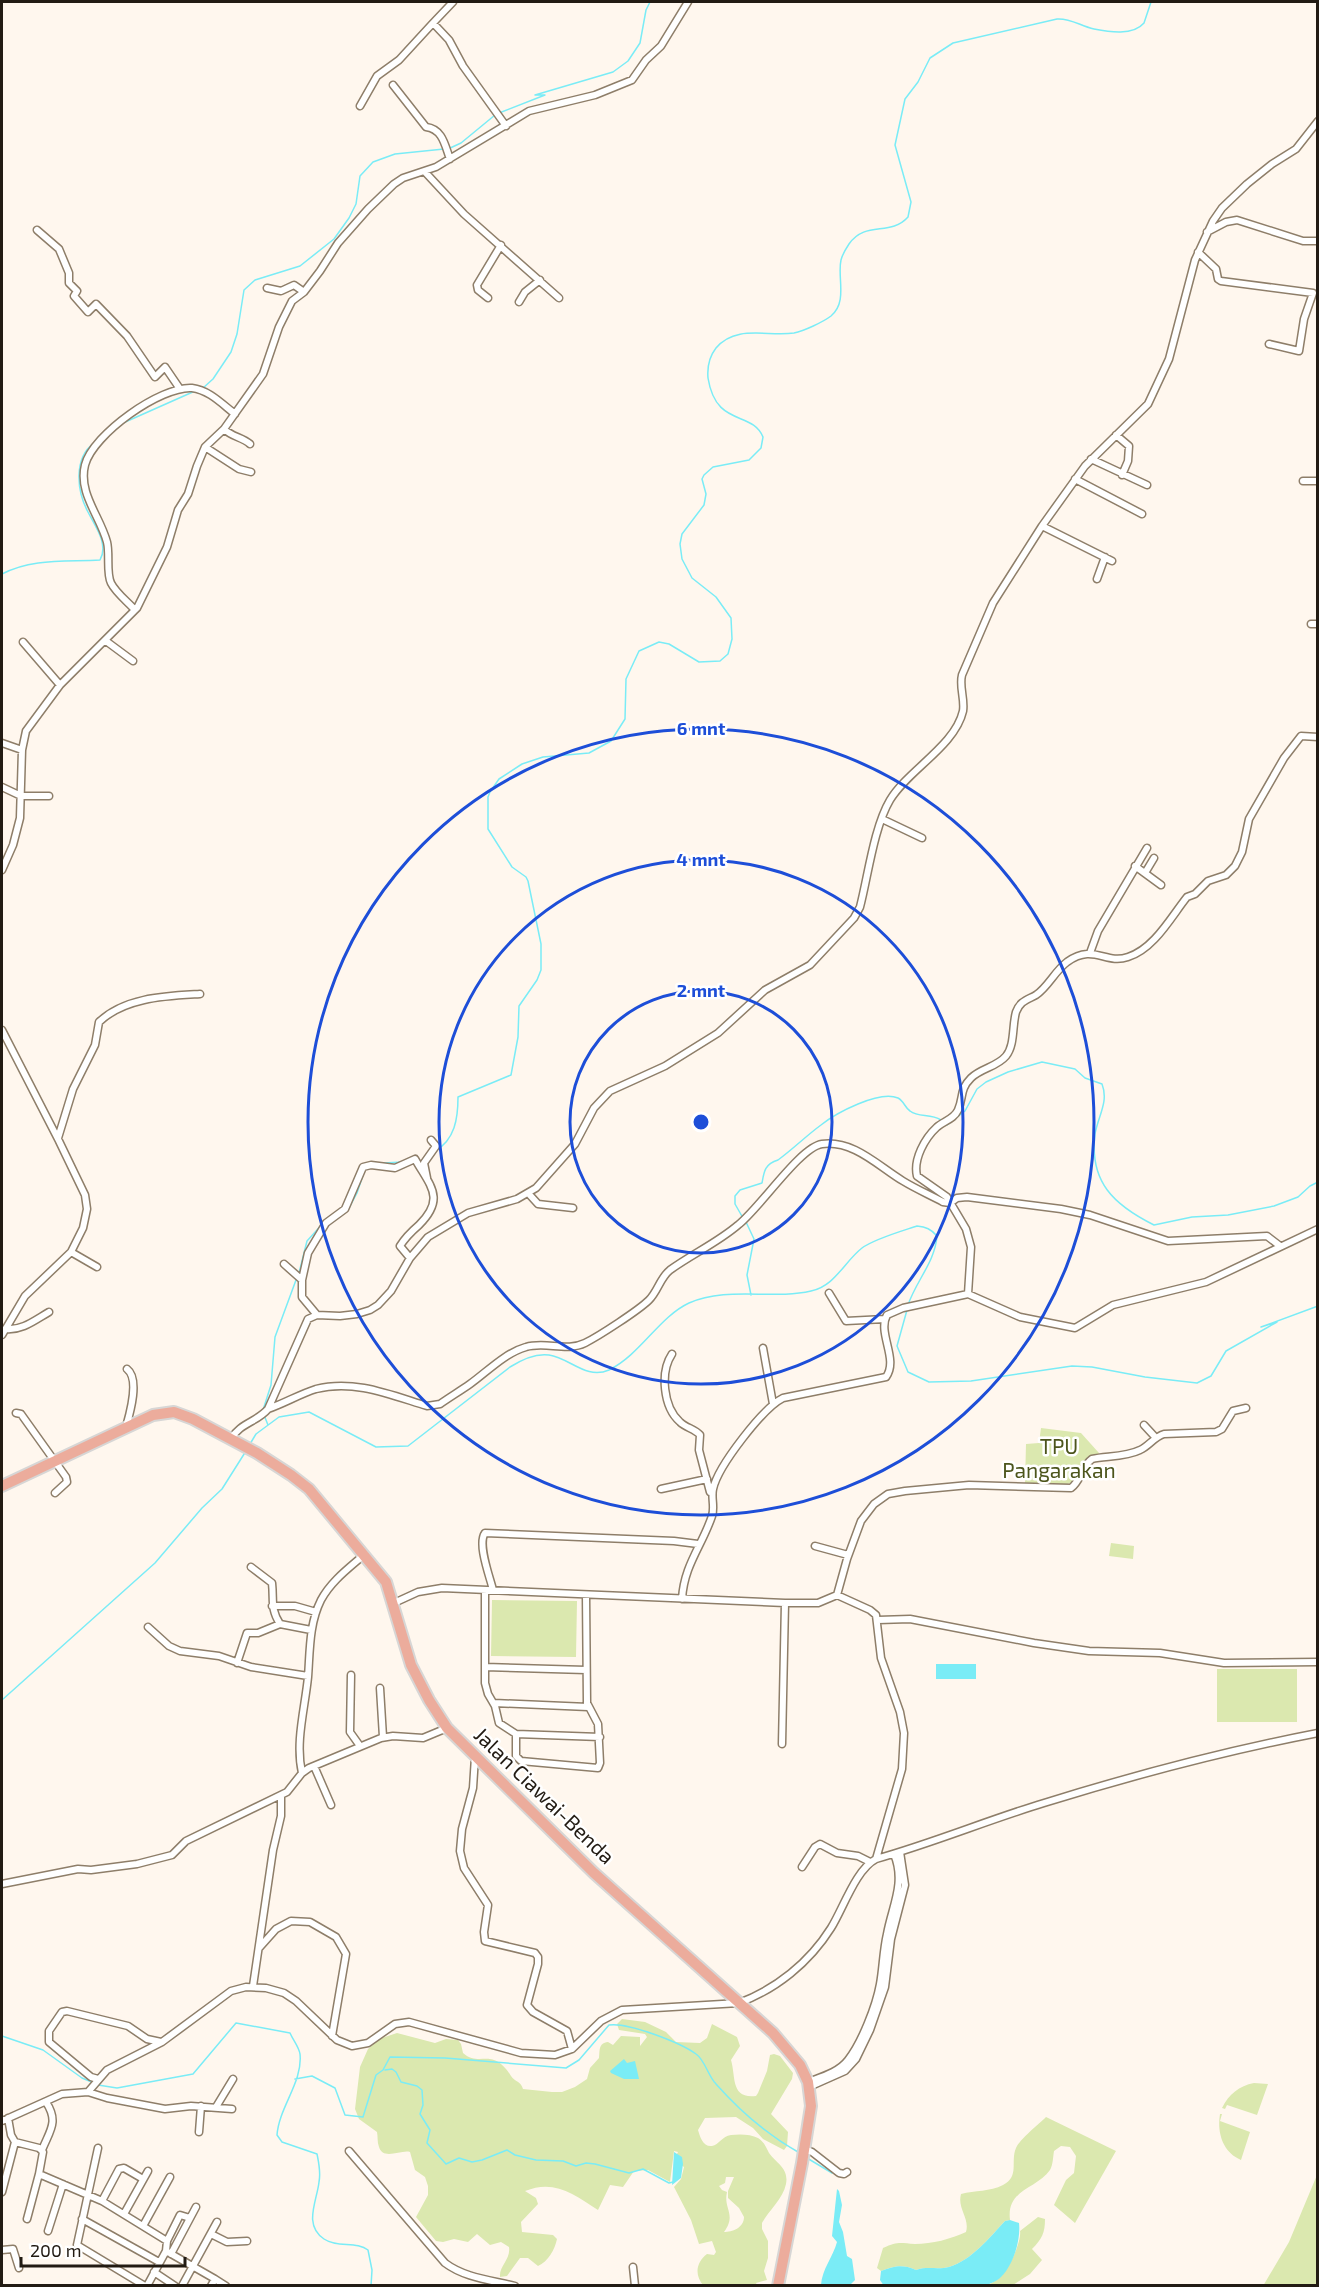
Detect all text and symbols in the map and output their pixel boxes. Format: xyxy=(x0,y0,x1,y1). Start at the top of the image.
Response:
text: 6 mnt xyxy=(677,717,726,739)
text: 4 mnt xyxy=(676,848,726,870)
text: 2 mnt xyxy=(677,979,726,1001)
centre of rings xyxy=(691,1112,711,1132)
park label: TPU Pangarakan xyxy=(1002,1433,1116,1482)
street label: Jalan Ciawai-Benda xyxy=(470,1721,620,1868)
scale bar xyxy=(21,2230,184,2268)
text: 200 m xyxy=(30,2239,82,2261)

